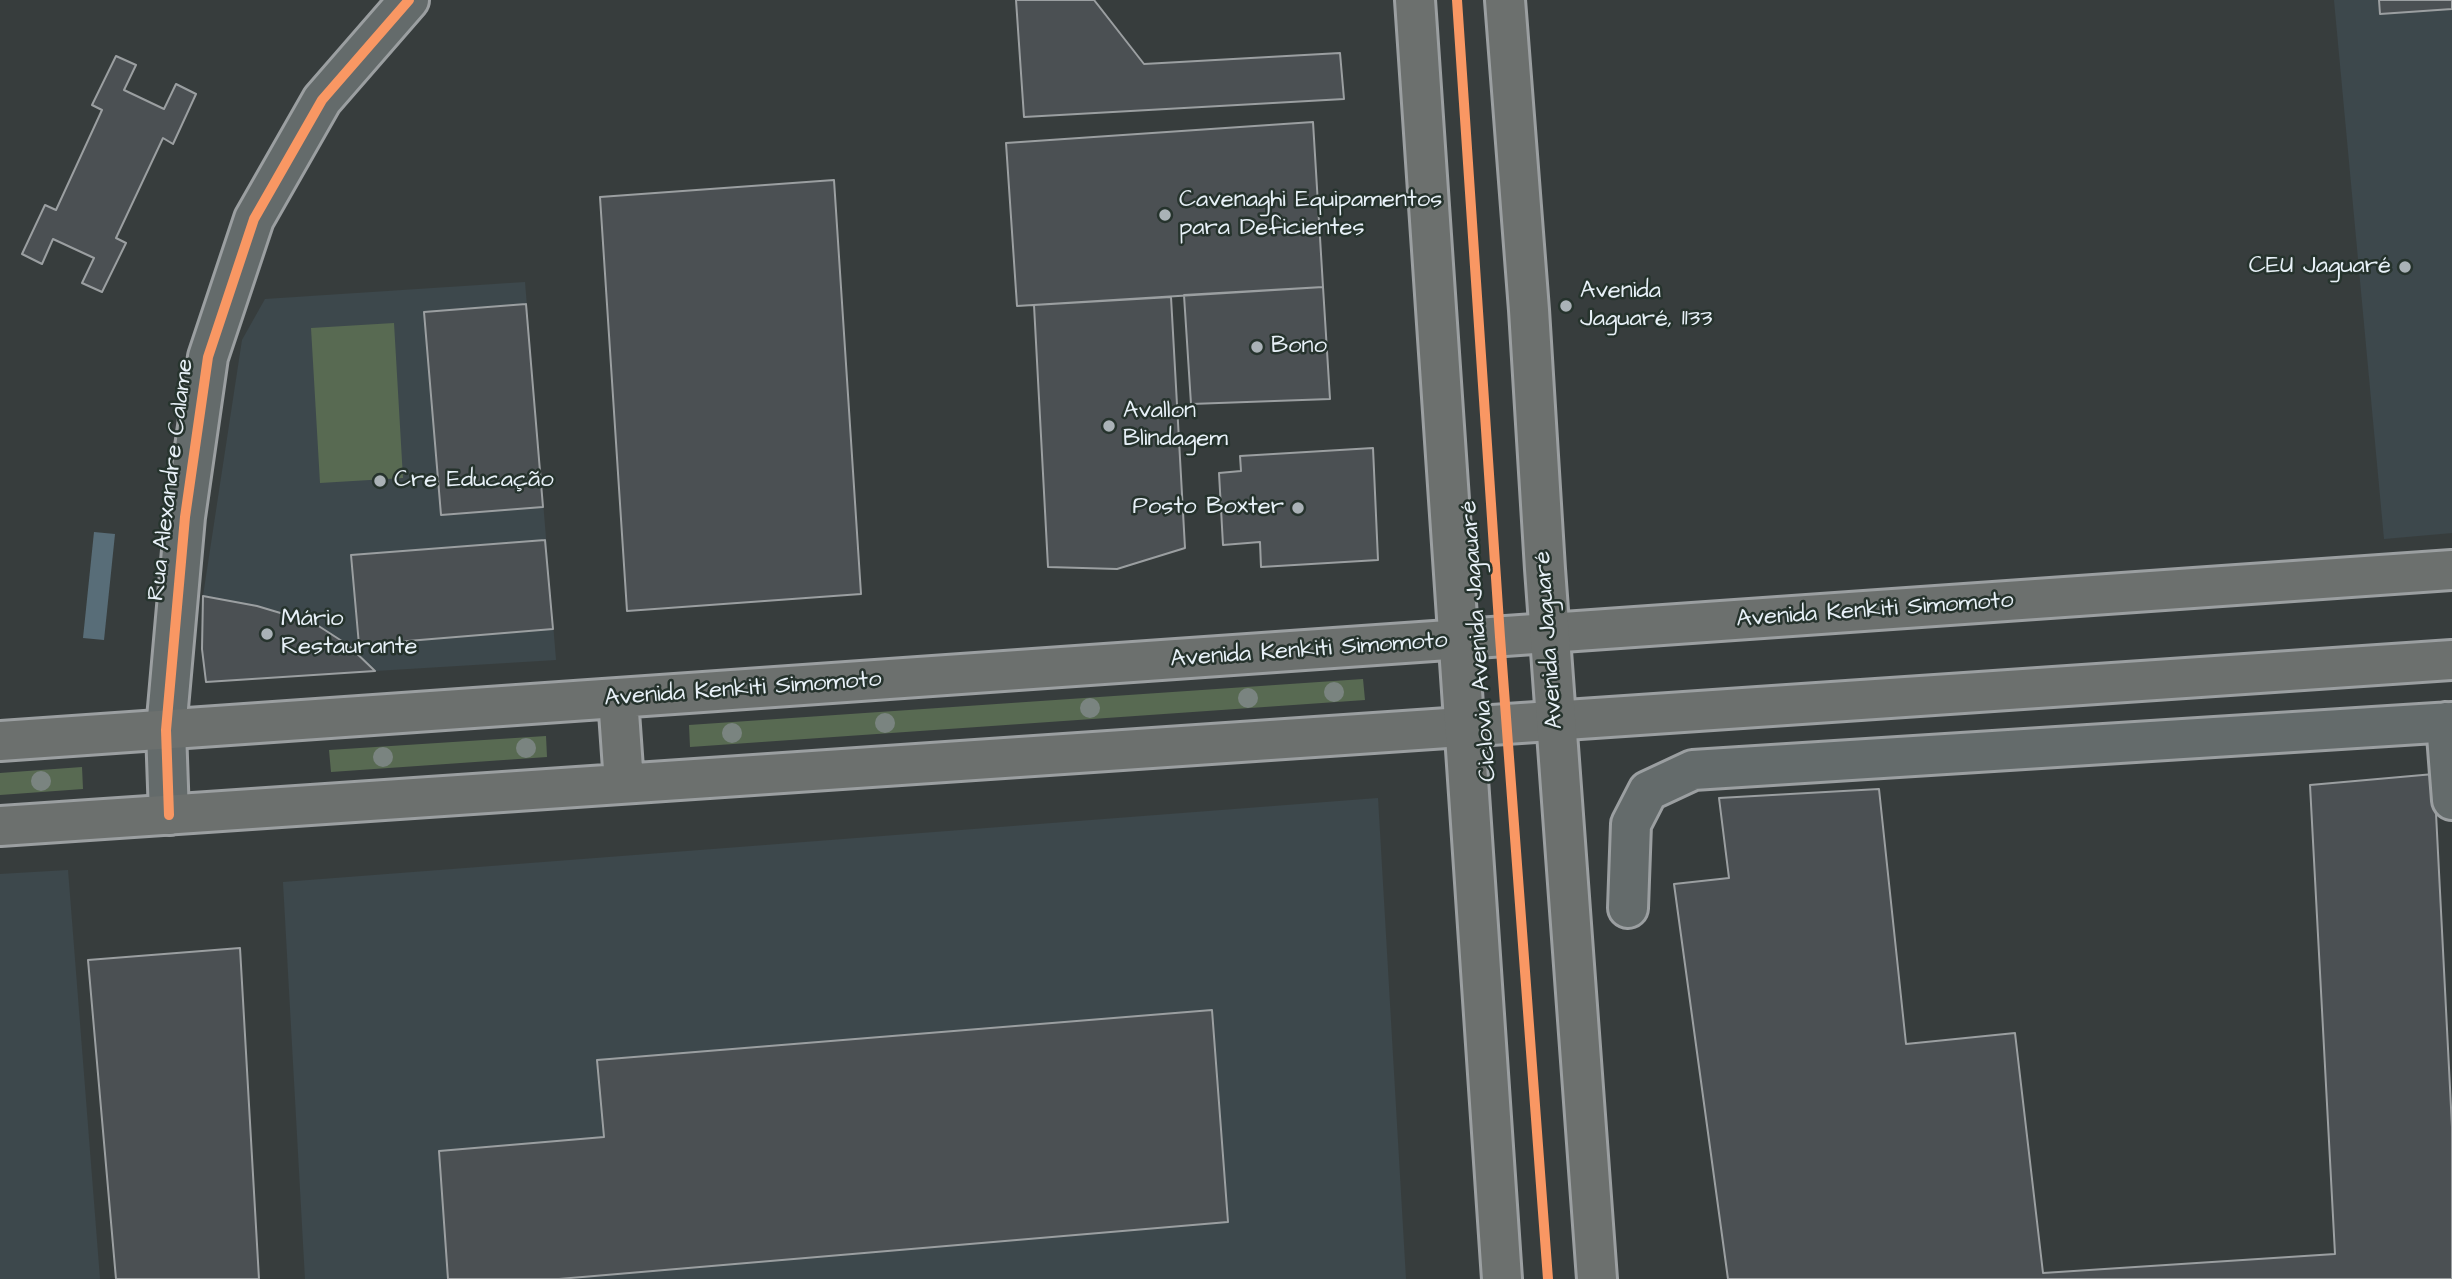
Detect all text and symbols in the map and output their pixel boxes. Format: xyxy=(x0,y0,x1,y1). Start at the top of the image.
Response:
place label: Cavenaghi Equipamentos para Deficientes xyxy=(1179,187,1442,243)
marker: Cavenaghi Equipamentos para Deficientes xyxy=(1157,207,1173,223)
place label: CEU Jaguaré xyxy=(2249,253,2391,281)
marker: CEU Jaguaré xyxy=(2397,259,2413,275)
place label: Avenida Jaguaré, 1133 xyxy=(1580,278,1712,334)
marker: Avenida Jaguaré, 1133 xyxy=(1558,298,1574,314)
place label: Bono xyxy=(1271,333,1327,361)
marker: Bono xyxy=(1249,339,1265,355)
street label: Rua Alexandre Calame xyxy=(143,357,201,603)
place label: Avallon Blindagem xyxy=(1123,398,1228,454)
marker: Avallon Blindagem xyxy=(1101,418,1117,434)
place label: Cre Educação xyxy=(394,467,554,495)
marker: Cre Educação xyxy=(372,473,388,489)
place label: Posto Boxter xyxy=(1133,494,1284,522)
marker: Posto Boxter xyxy=(1290,500,1306,516)
street label: Ciclovia Avenida Jagauaré xyxy=(1456,500,1504,782)
street label: Avenida Jaguaré xyxy=(1529,550,1571,730)
street label: Avenida Kenkiti Simomoto xyxy=(1735,587,2015,635)
place label: Mário Restaurante xyxy=(281,606,417,662)
marker: Mário Restaurante xyxy=(259,626,275,642)
street label: Avenida Kenkiti Simomoto xyxy=(1169,627,1449,675)
street label: Avenida Kenkiti Simomoto xyxy=(603,666,883,714)

